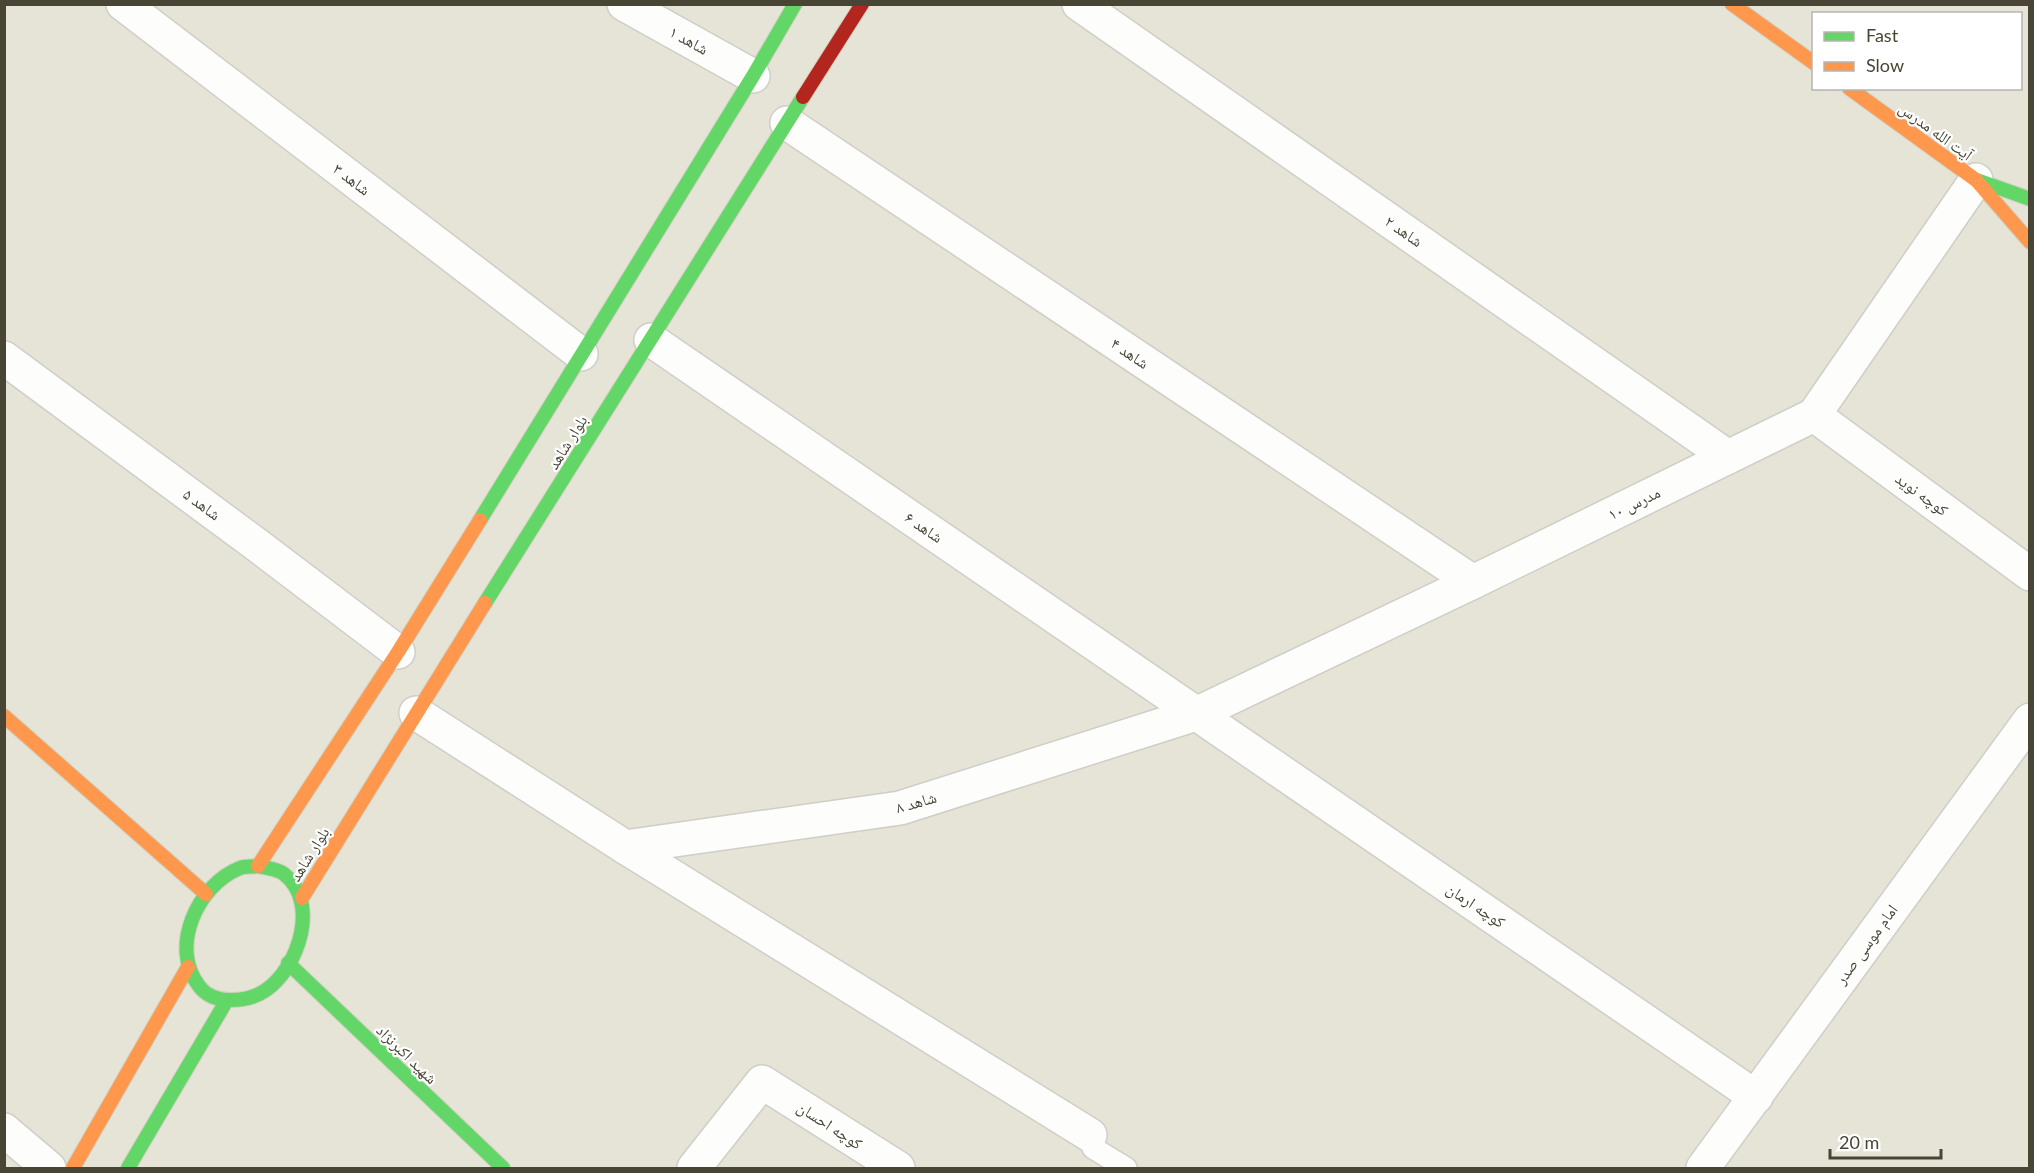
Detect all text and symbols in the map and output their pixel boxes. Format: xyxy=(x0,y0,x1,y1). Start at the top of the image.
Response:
legend xyxy=(1812,12,2022,90)
street label: شاهد ۱ xyxy=(666,21,712,58)
text: Fast xyxy=(1866,24,1899,46)
text: Slow xyxy=(1866,54,1904,76)
street label: آیت الله مدرس xyxy=(1895,98,1977,166)
street label: شاهد ۳ xyxy=(330,159,375,199)
street label: شاهد ۲ xyxy=(1382,211,1427,250)
street label: شاهد ۴ xyxy=(1108,333,1153,372)
street label: بلوار شاهد xyxy=(543,411,591,473)
street label: کوچه نوید xyxy=(1892,468,1953,520)
street label: مدرس ۱۰ xyxy=(1605,482,1664,525)
street label: شاهد ۵ xyxy=(180,484,225,524)
street label: شاهد ۶ xyxy=(902,507,947,546)
street label: شاهد ۸ xyxy=(893,787,938,816)
street label: بلوار شاهد xyxy=(285,823,333,885)
street label: کوچه ارمان xyxy=(1442,878,1509,933)
street label: امام موسی صدر xyxy=(1830,900,1902,989)
street label: شهید اکبرنژاد xyxy=(372,1020,442,1088)
street label: کوچه احسان xyxy=(793,1097,867,1154)
scale bar xyxy=(1830,1122,1941,1160)
text: 20 m xyxy=(1839,1131,1879,1153)

